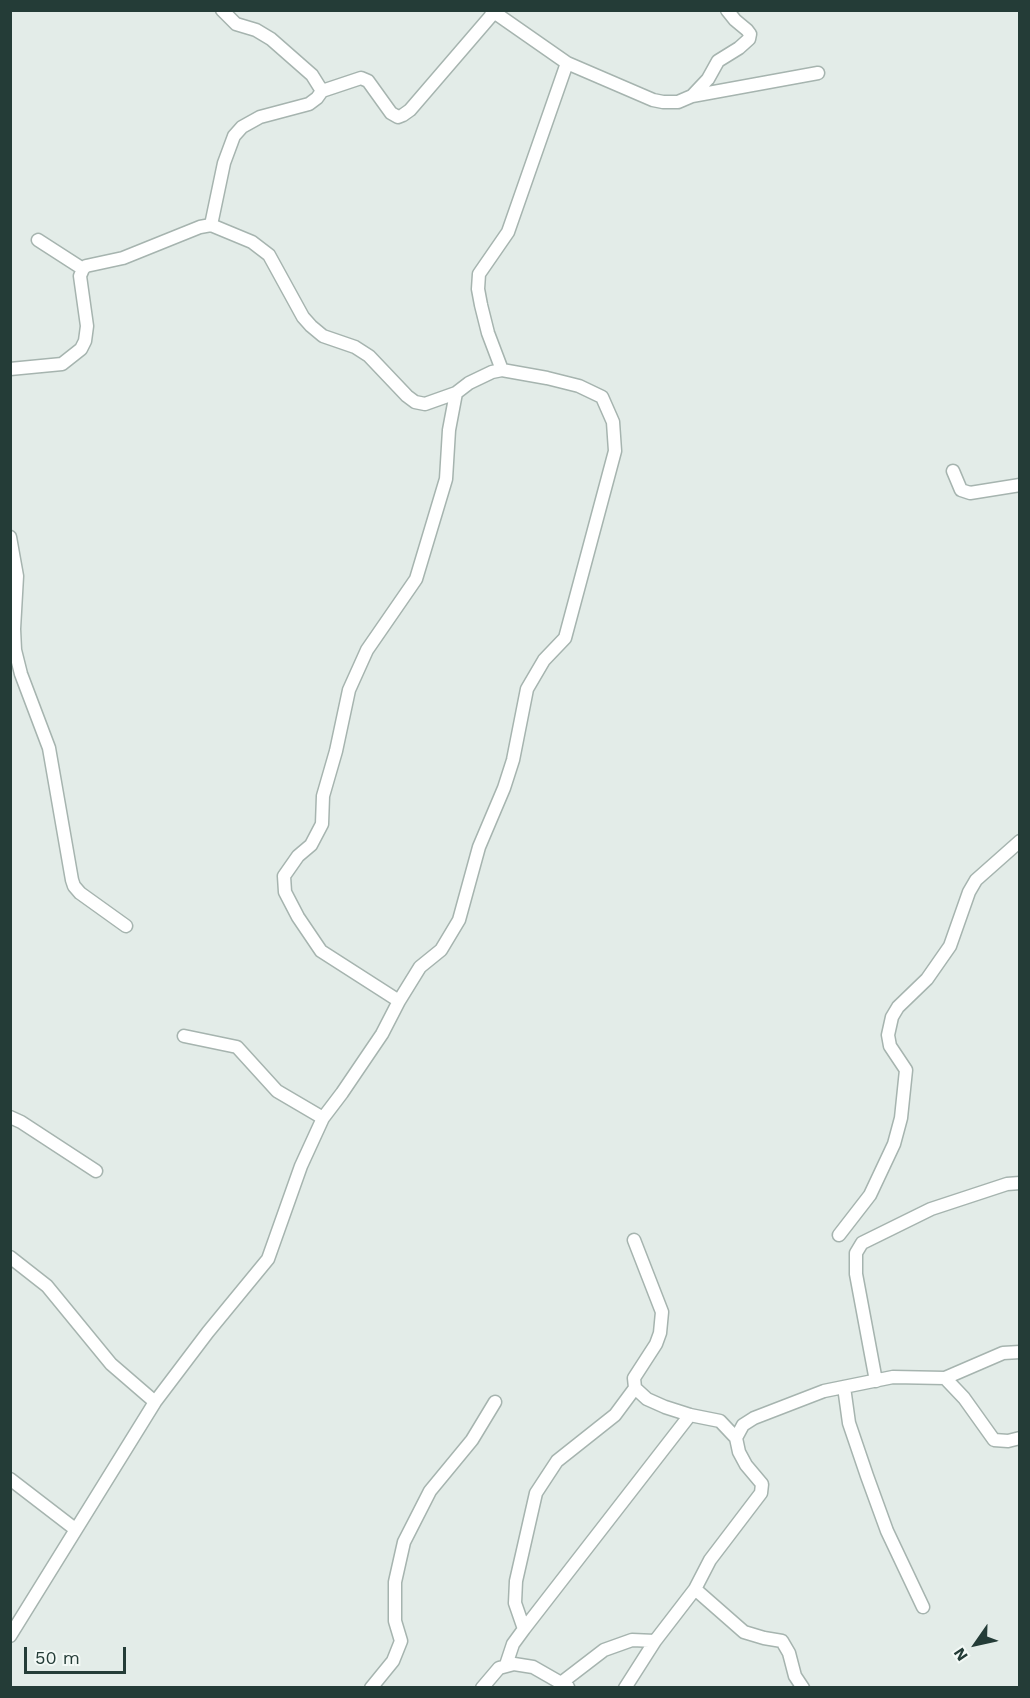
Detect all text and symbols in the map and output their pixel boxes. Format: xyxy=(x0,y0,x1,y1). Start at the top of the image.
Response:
north arrow xyxy=(946,1614,1006,1674)
scale bar xyxy=(27,1635,129,1673)
text: N xyxy=(949,1644,972,1665)
text: 50 m xyxy=(35,1647,80,1668)

